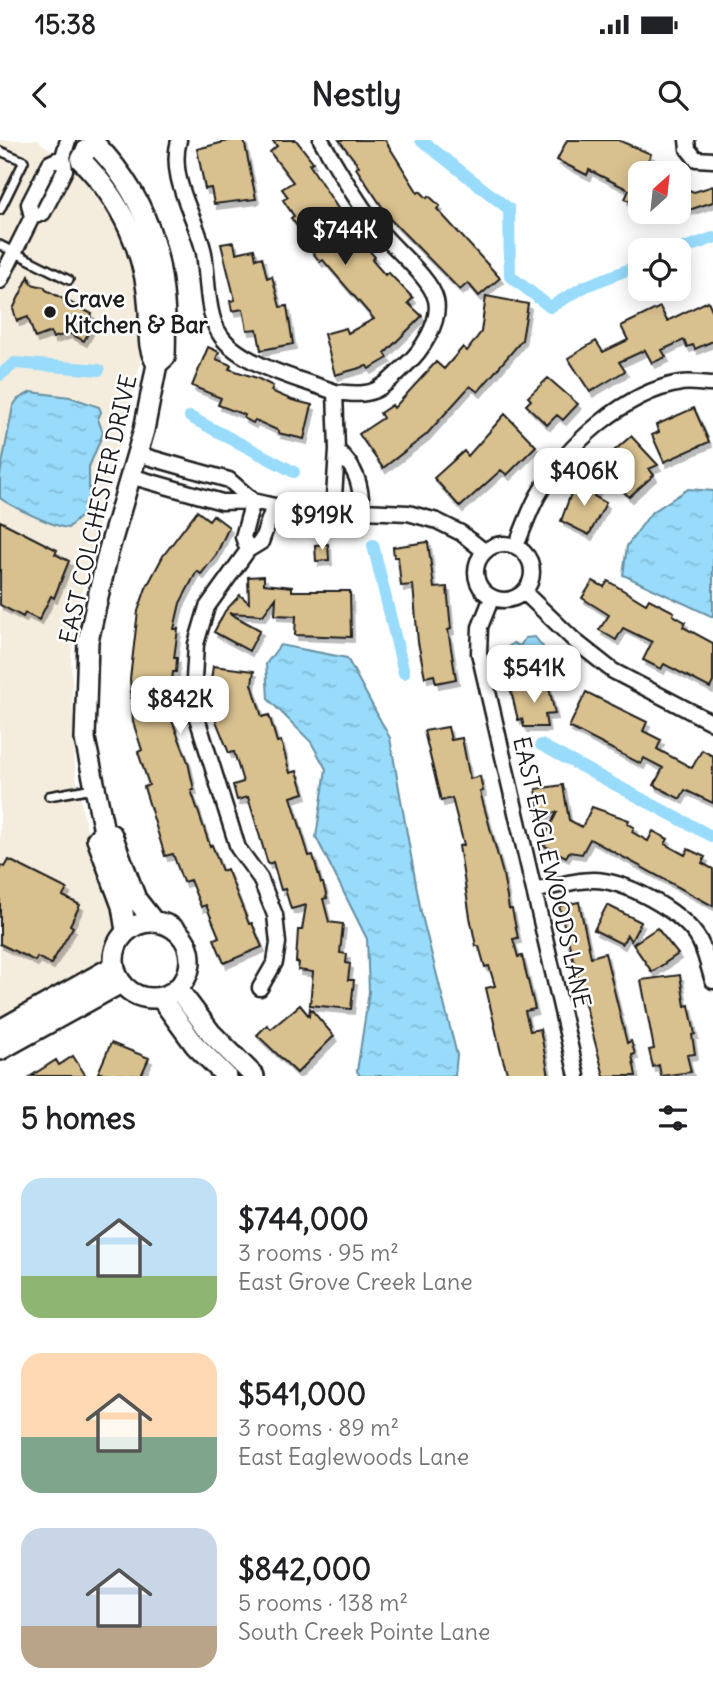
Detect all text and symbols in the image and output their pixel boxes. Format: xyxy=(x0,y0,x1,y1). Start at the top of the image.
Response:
text: 15:38 xyxy=(35,8,96,41)
text: Nestly xyxy=(312,74,401,115)
icon: back xyxy=(21,76,59,114)
icon: search xyxy=(654,76,692,114)
north arrow xyxy=(628,161,691,224)
map controls xyxy=(628,161,691,301)
pin: $744K xyxy=(296,208,394,267)
text: $744K xyxy=(313,215,377,244)
button: locate xyxy=(628,238,691,301)
place label: Crave Kitchen & Bar xyxy=(64,284,209,339)
marker: Crave Kitchen & Bar xyxy=(42,304,58,320)
street label: EAST COLCHESTER DRIVE xyxy=(52,372,143,646)
pin: $406K xyxy=(535,448,633,508)
text: $406K xyxy=(550,456,618,485)
pin: $919K xyxy=(273,492,371,552)
text: $919K xyxy=(291,500,353,529)
pin: $541K xyxy=(485,645,583,705)
text: $541K xyxy=(503,653,565,682)
pin: $842K xyxy=(131,676,229,736)
text: $842K xyxy=(147,684,213,713)
street label: EAST EAGLEWOODS LANE xyxy=(507,734,598,1010)
text: 5 homes xyxy=(21,1099,136,1137)
icon: filters xyxy=(654,1099,692,1137)
text: $744,000 xyxy=(238,1200,369,1238)
icon: home xyxy=(77,1206,161,1290)
text: 3 rooms · 95 m² xyxy=(238,1238,399,1267)
text: East Grove Creek Lane xyxy=(238,1267,473,1296)
text: $541,000 xyxy=(238,1375,366,1413)
icon: home xyxy=(77,1381,161,1465)
text: 3 rooms · 89 m² xyxy=(238,1413,399,1442)
text: East Eaglewoods Lane xyxy=(238,1442,469,1471)
text: $842,000 xyxy=(238,1550,371,1588)
icon: home xyxy=(77,1556,161,1640)
text: 5 rooms · 138 m² xyxy=(238,1588,408,1617)
text: South Creek Pointe Lane xyxy=(238,1617,490,1646)

